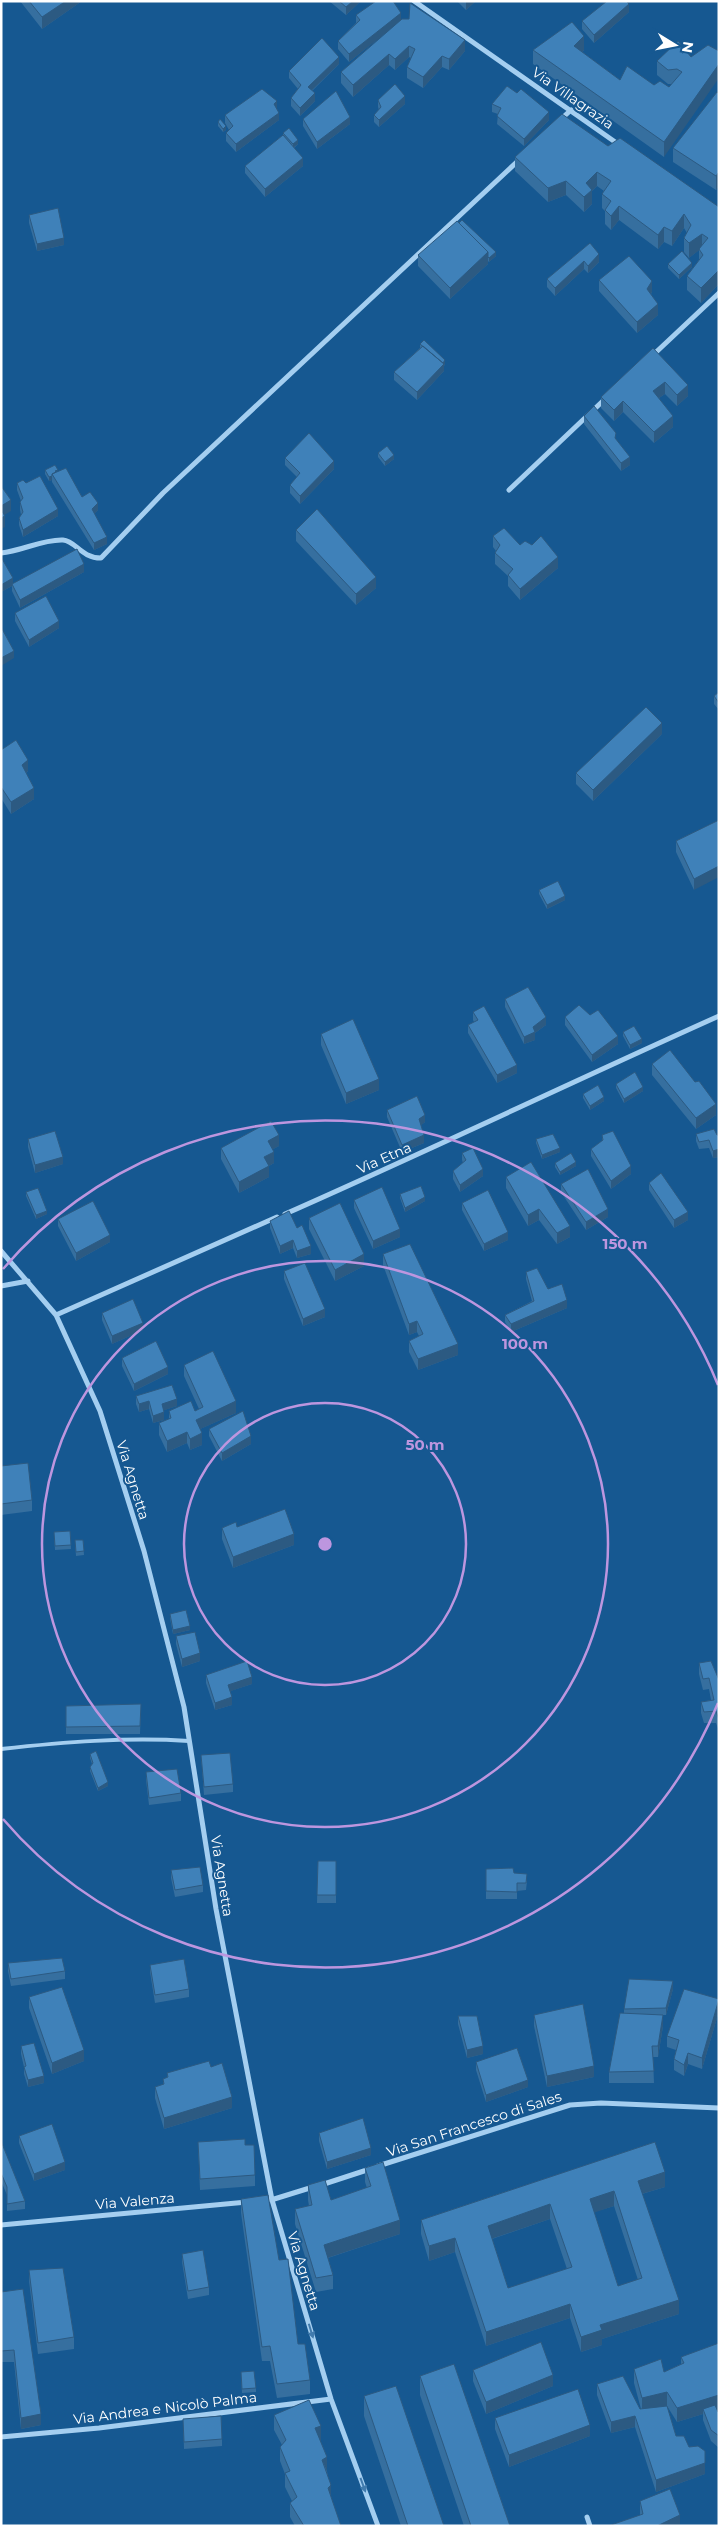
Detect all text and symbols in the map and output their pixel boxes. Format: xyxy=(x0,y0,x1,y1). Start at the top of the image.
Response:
north arrow xyxy=(650,20,700,70)
text: N xyxy=(678,40,698,54)
street label: Via Villagrazia xyxy=(528,63,618,133)
street label: Via Etna xyxy=(354,1138,414,1178)
text: 150 m xyxy=(603,1234,647,1253)
text: 100 m xyxy=(502,1334,548,1353)
text: 50 m xyxy=(405,1435,445,1454)
street label: Via Agnetta xyxy=(112,1438,154,1522)
centre of rings xyxy=(316,1535,334,1553)
street label: Via Agnetta xyxy=(207,1834,237,1918)
street label: Via San Francesco di Sales xyxy=(384,2087,564,2161)
street label: Via Valenza xyxy=(95,2189,175,2213)
street label: Via Agnetta xyxy=(283,2229,325,2313)
one-way arrow xyxy=(307,2324,315,2339)
street label: Via Andrea e Nicolò Palma xyxy=(72,2388,258,2428)
one-way arrow xyxy=(359,2478,367,2493)

